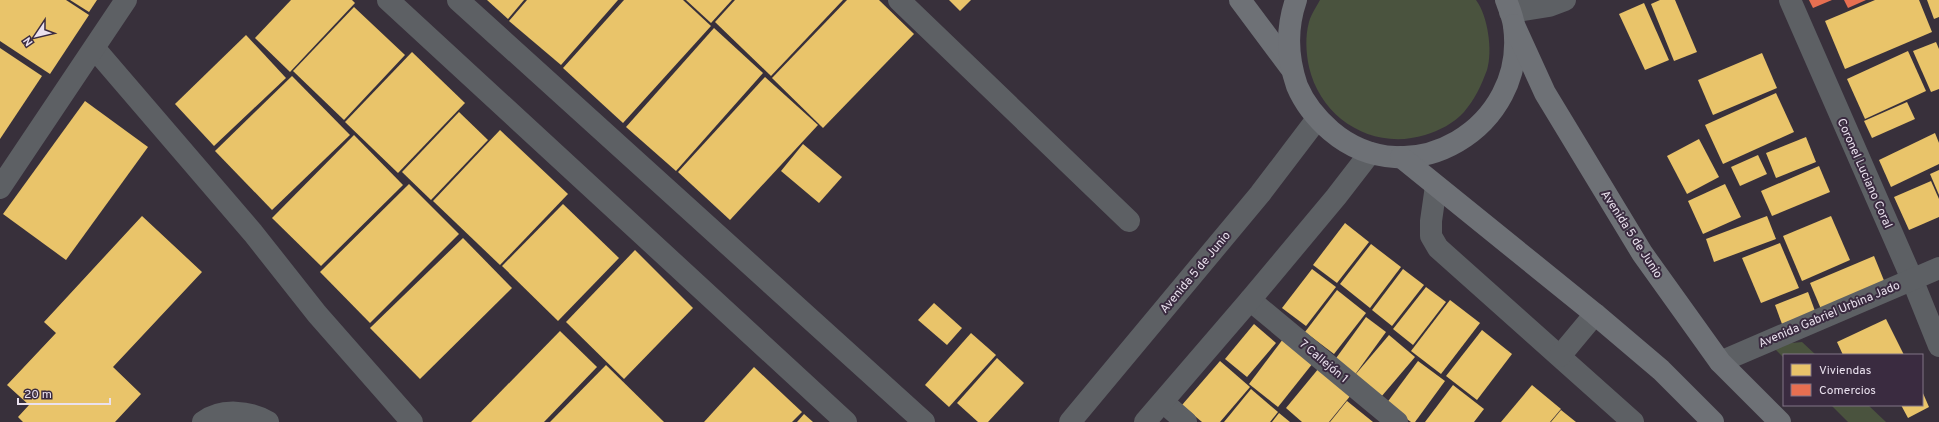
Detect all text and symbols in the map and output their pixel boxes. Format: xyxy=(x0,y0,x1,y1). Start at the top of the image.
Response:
north arrow xyxy=(16,16,56,56)
text: N xyxy=(21,34,37,48)
street label: Coronel Luciano Coral xyxy=(1833,116,1896,231)
street label: Avenida 5 de Junio xyxy=(1597,187,1666,282)
street label: Avenida 5 de Junio xyxy=(1157,228,1235,317)
street label: Avenida Gabriel Urbina Jado xyxy=(1756,278,1903,352)
street label: 7 Callejón 1 xyxy=(1296,337,1351,387)
legend xyxy=(1783,354,1923,406)
text: Viviendas xyxy=(1819,363,1871,379)
scale bar xyxy=(18,380,110,406)
text: Comercios xyxy=(1819,383,1876,399)
text: 20 m xyxy=(24,387,52,403)

